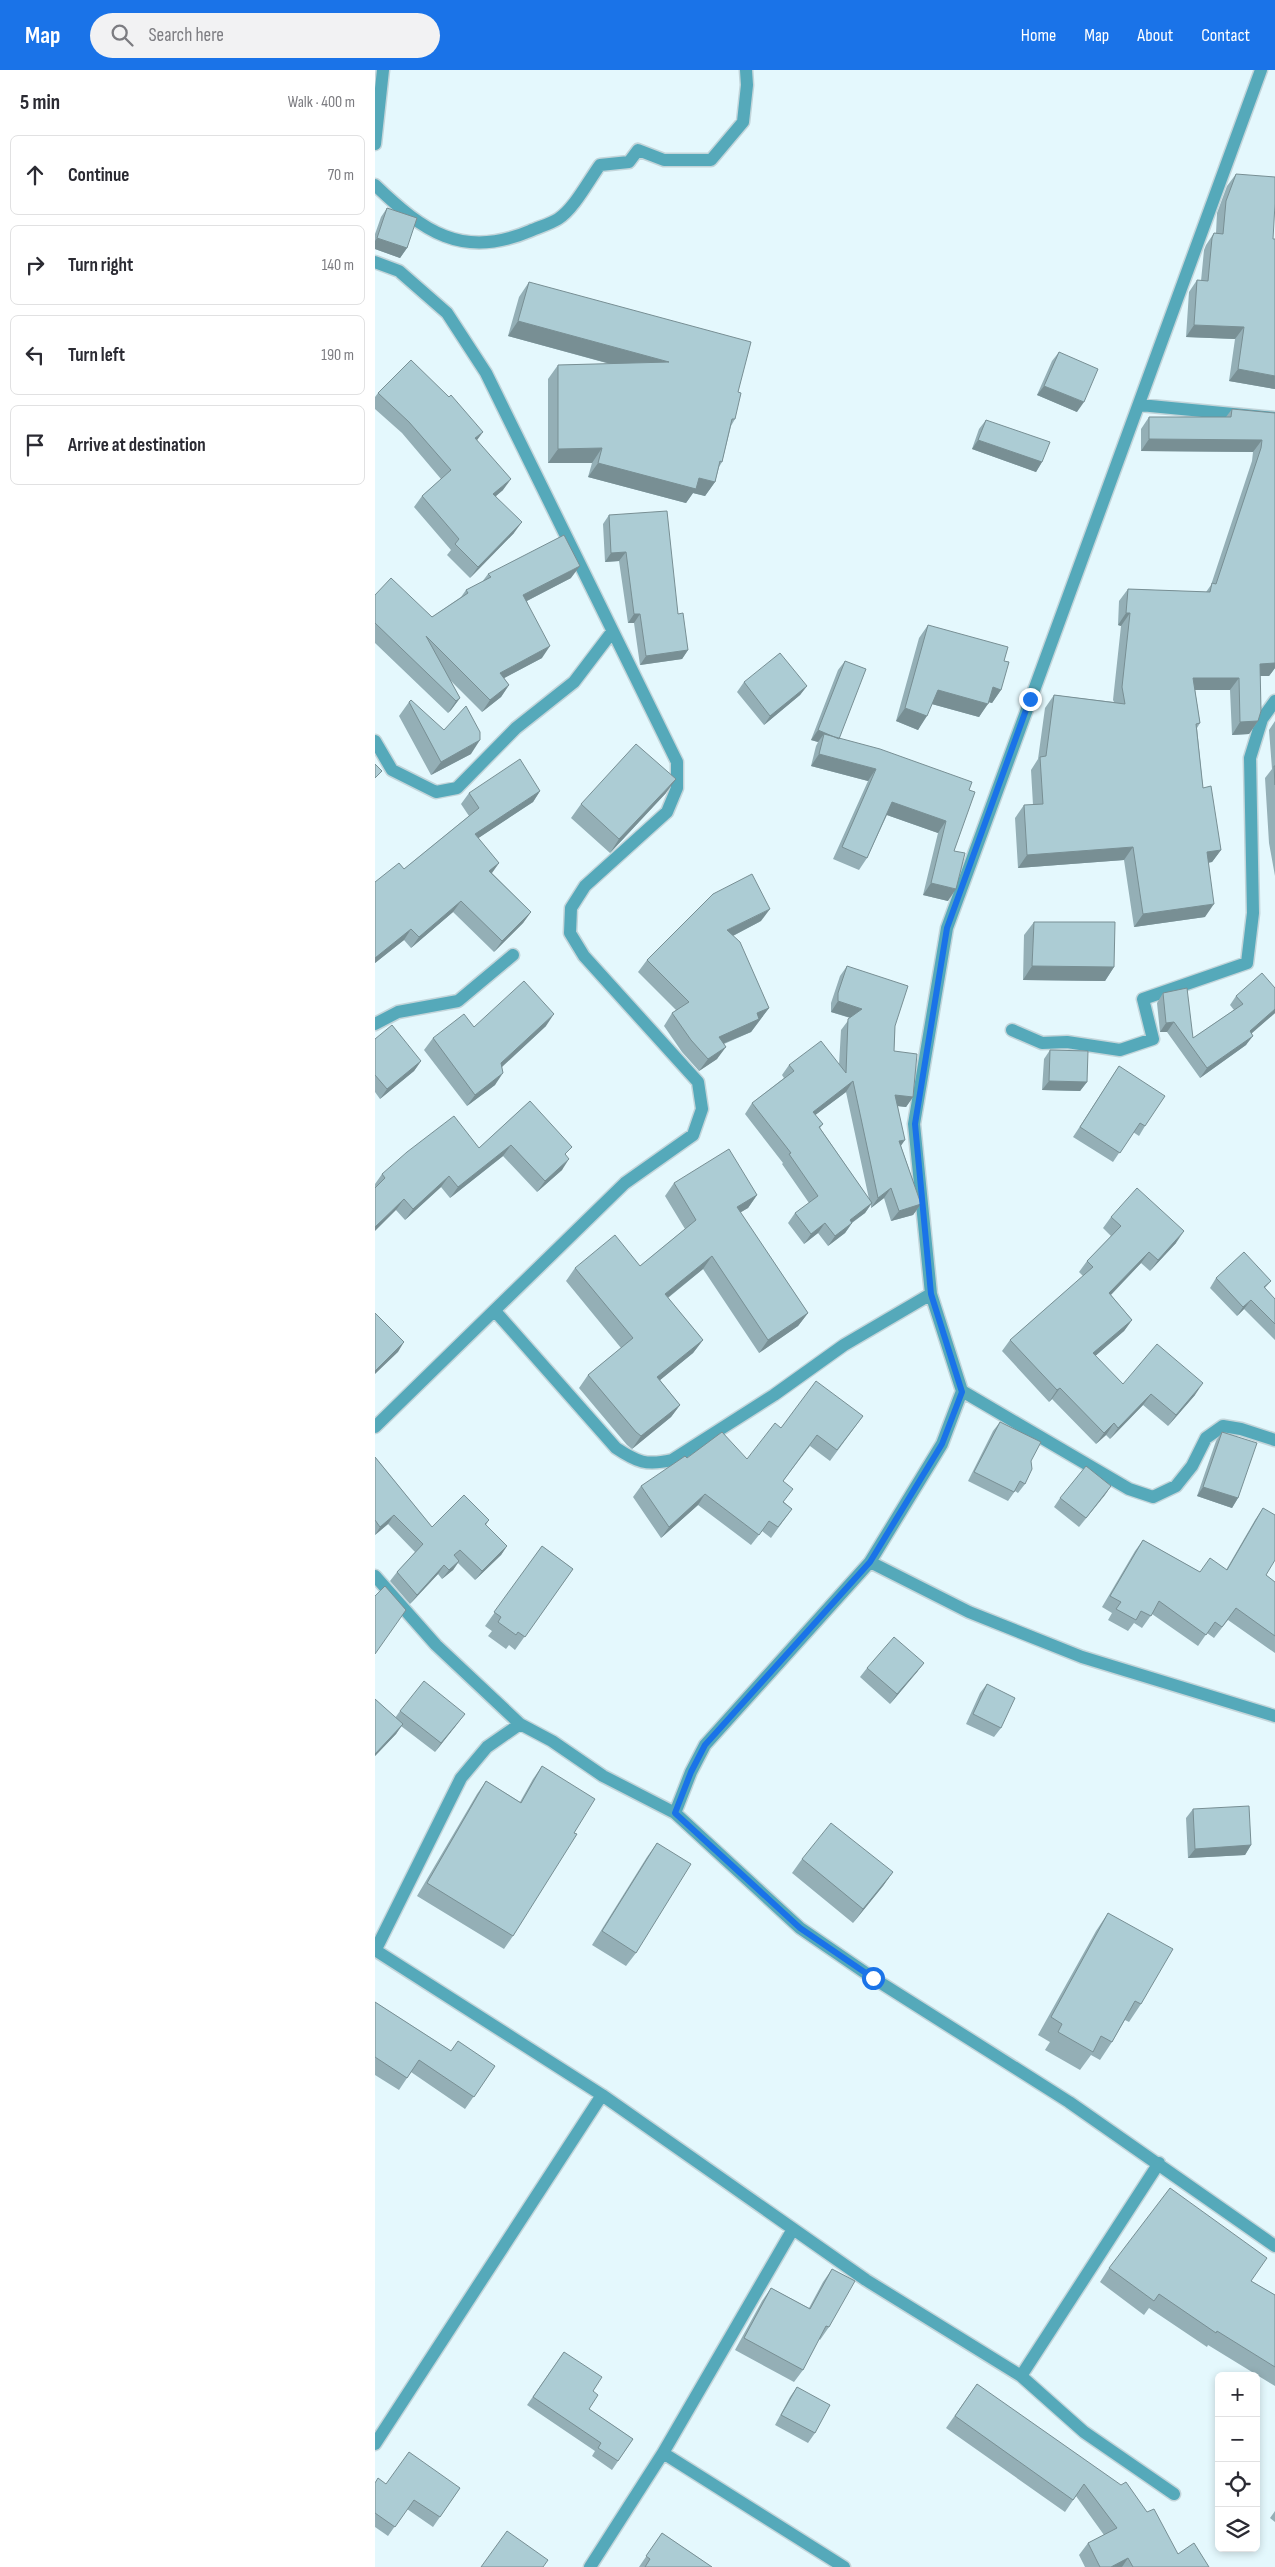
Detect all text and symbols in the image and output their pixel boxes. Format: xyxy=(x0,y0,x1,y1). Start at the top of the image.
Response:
search box xyxy=(90,13,440,58)
text: Map xyxy=(25,21,60,50)
icon: search xyxy=(108,21,136,49)
text: Search here xyxy=(148,24,224,47)
text: Home xyxy=(1021,25,1056,46)
text: Map xyxy=(1084,25,1109,46)
text: About xyxy=(1137,25,1173,46)
text: Contact xyxy=(1201,25,1250,46)
text: 5 min xyxy=(20,90,60,115)
text: Walk · 400 m xyxy=(288,93,355,112)
icon: ahead xyxy=(21,161,49,189)
text: Continue xyxy=(68,164,129,187)
text: 70 m xyxy=(328,166,354,185)
icon: right xyxy=(21,251,49,279)
text: Turn right xyxy=(68,254,133,277)
text: 140 m xyxy=(322,256,354,275)
icon: left xyxy=(21,341,49,369)
text: Turn left xyxy=(68,344,125,367)
text: 190 m xyxy=(321,346,354,365)
icon: arrive xyxy=(21,431,49,459)
text: Arrive at destination xyxy=(68,434,206,457)
route end xyxy=(1019,688,1042,711)
route start xyxy=(862,1967,885,1990)
map controls xyxy=(1215,2372,1260,2552)
button: + xyxy=(1215,2372,1260,2417)
button: − xyxy=(1215,2417,1260,2462)
button: locate xyxy=(1215,2462,1260,2507)
button: layers xyxy=(1215,2507,1260,2552)

